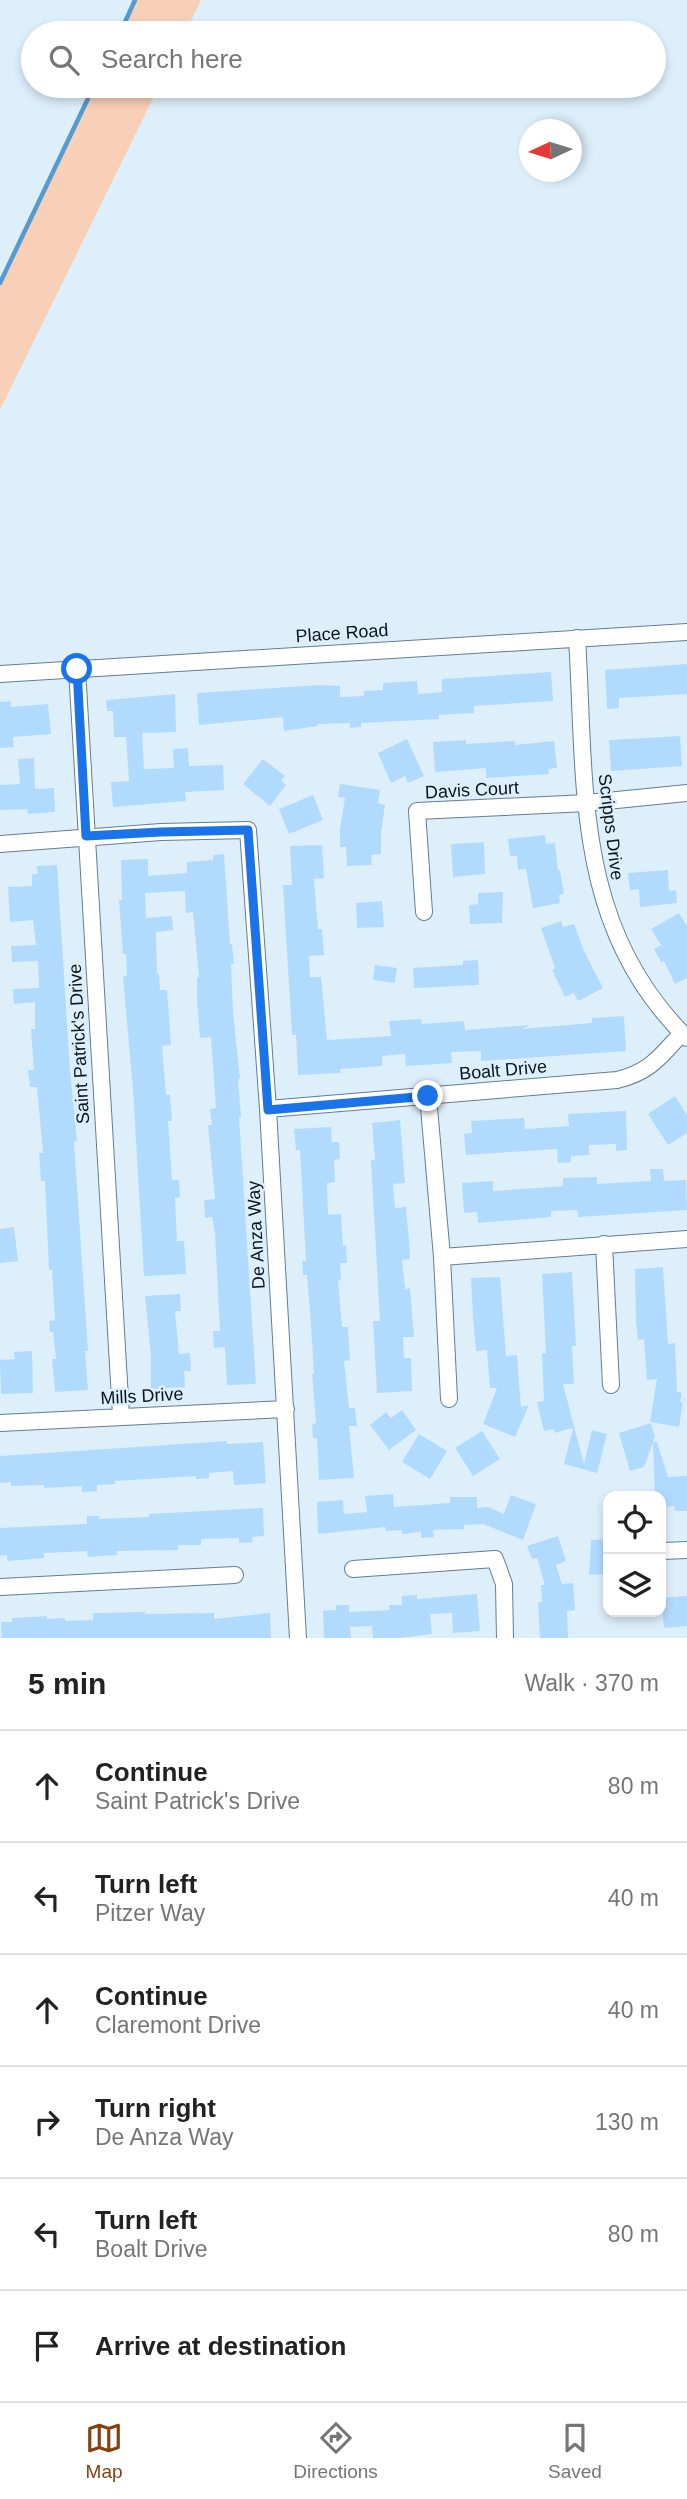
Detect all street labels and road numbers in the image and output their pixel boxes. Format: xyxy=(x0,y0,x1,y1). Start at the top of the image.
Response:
street label: Place Road xyxy=(295,620,389,646)
street label: Scripps Drive xyxy=(595,773,627,881)
street label: Davis Court xyxy=(425,778,519,802)
street label: Saint Patrick's Drive xyxy=(65,963,93,1125)
street label: Boalt Drive xyxy=(458,1056,548,1084)
street label: De Anza Way xyxy=(243,1180,269,1290)
street label: Mills Drive xyxy=(100,1384,184,1408)

